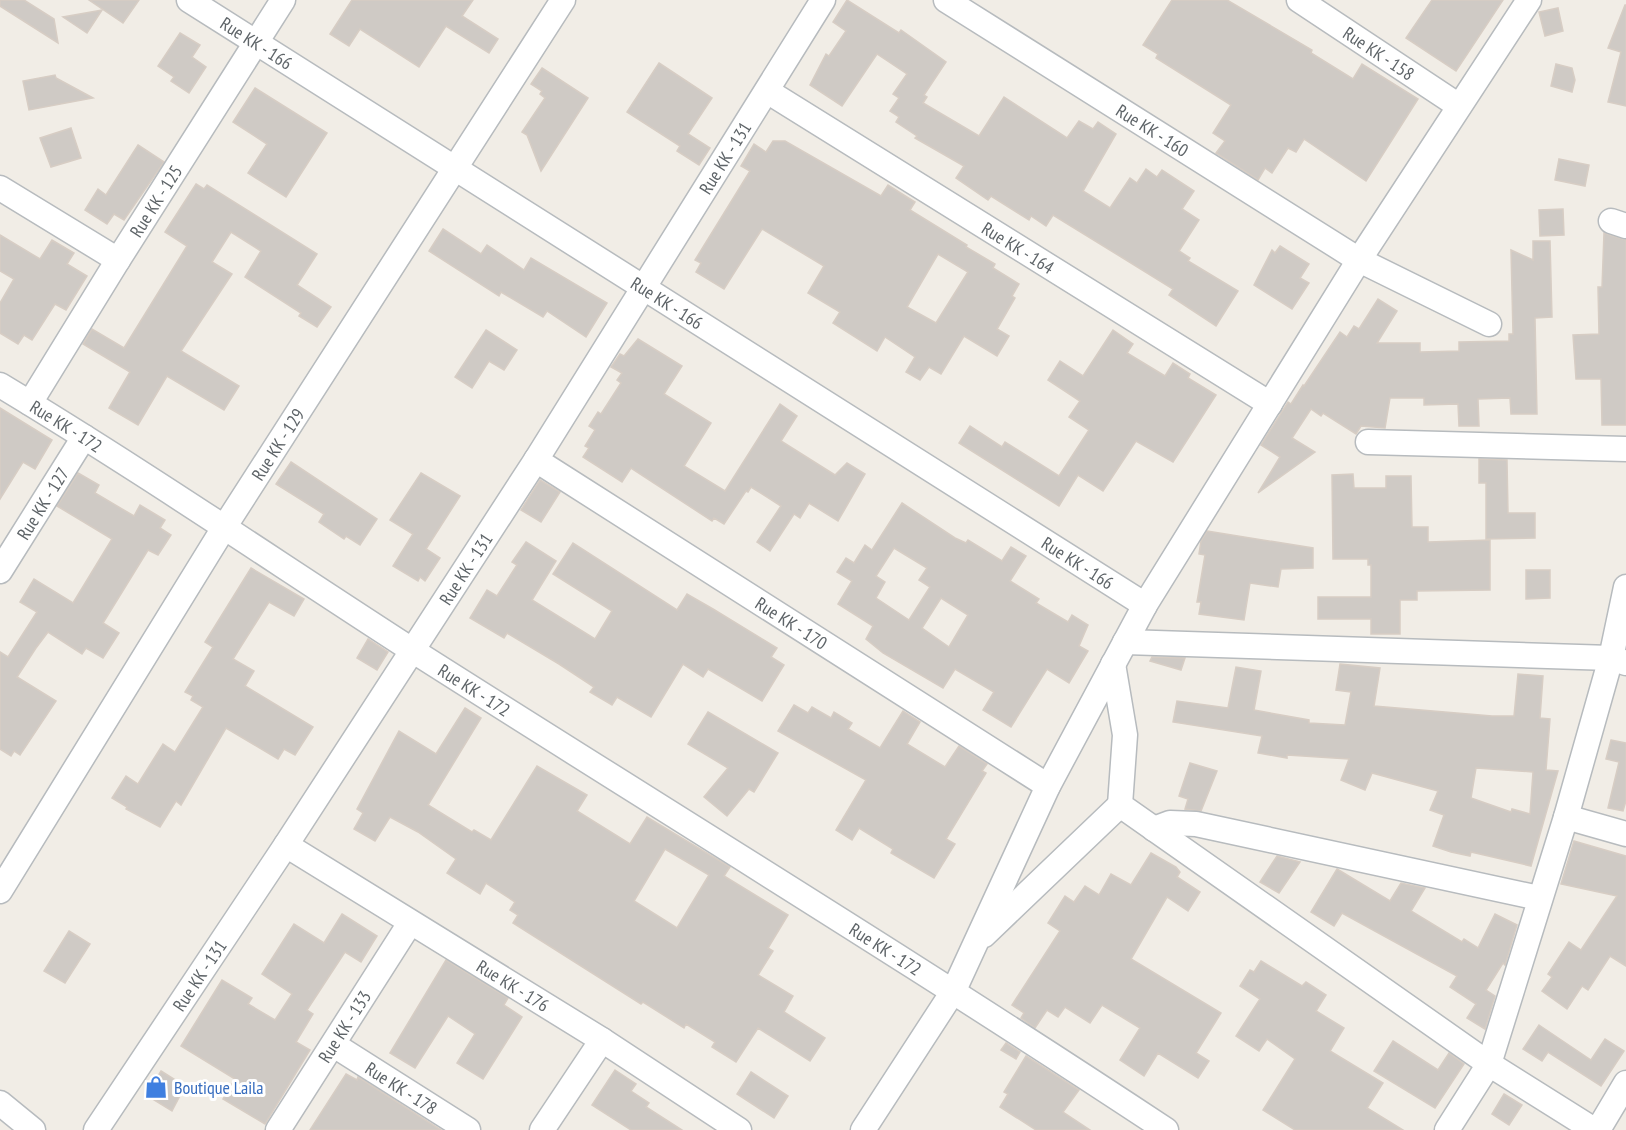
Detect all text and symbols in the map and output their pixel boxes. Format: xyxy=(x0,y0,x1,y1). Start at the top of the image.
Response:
street label: Rue KK - 166 xyxy=(216,11,297,74)
street label: Rue KK - 158 xyxy=(1339,21,1419,85)
street label: Rue KK - 160 xyxy=(1112,99,1193,161)
street label: Rue KK - 131 xyxy=(693,117,756,198)
street label: Rue KK - 125 xyxy=(124,161,187,241)
street label: Rue KK - 164 xyxy=(978,216,1059,279)
street label: Rue KK - 166 xyxy=(627,271,708,334)
street label: Rue KK - 172 xyxy=(26,395,107,457)
street label: Rue KK - 129 xyxy=(246,404,309,484)
street label: Rue KK - 127 xyxy=(11,463,74,544)
street label: Rue KK - 131 xyxy=(434,528,497,609)
street label: Rue KK - 166 xyxy=(1038,531,1118,594)
street label: Rue KK - 170 xyxy=(751,591,832,654)
street label: Rue KK - 172 xyxy=(434,658,515,721)
street label: Rue KK - 172 xyxy=(845,917,926,980)
street label: Rue KK - 131 xyxy=(167,935,231,1015)
street label: Rue KK - 176 xyxy=(473,954,554,1016)
street label: Rue KK - 133 xyxy=(313,986,376,1067)
street label: Rue KK - 178 xyxy=(361,1056,442,1119)
shop icon: Boutique Laila xyxy=(143,1074,169,1100)
place label: Boutique Laila xyxy=(174,1076,263,1099)

